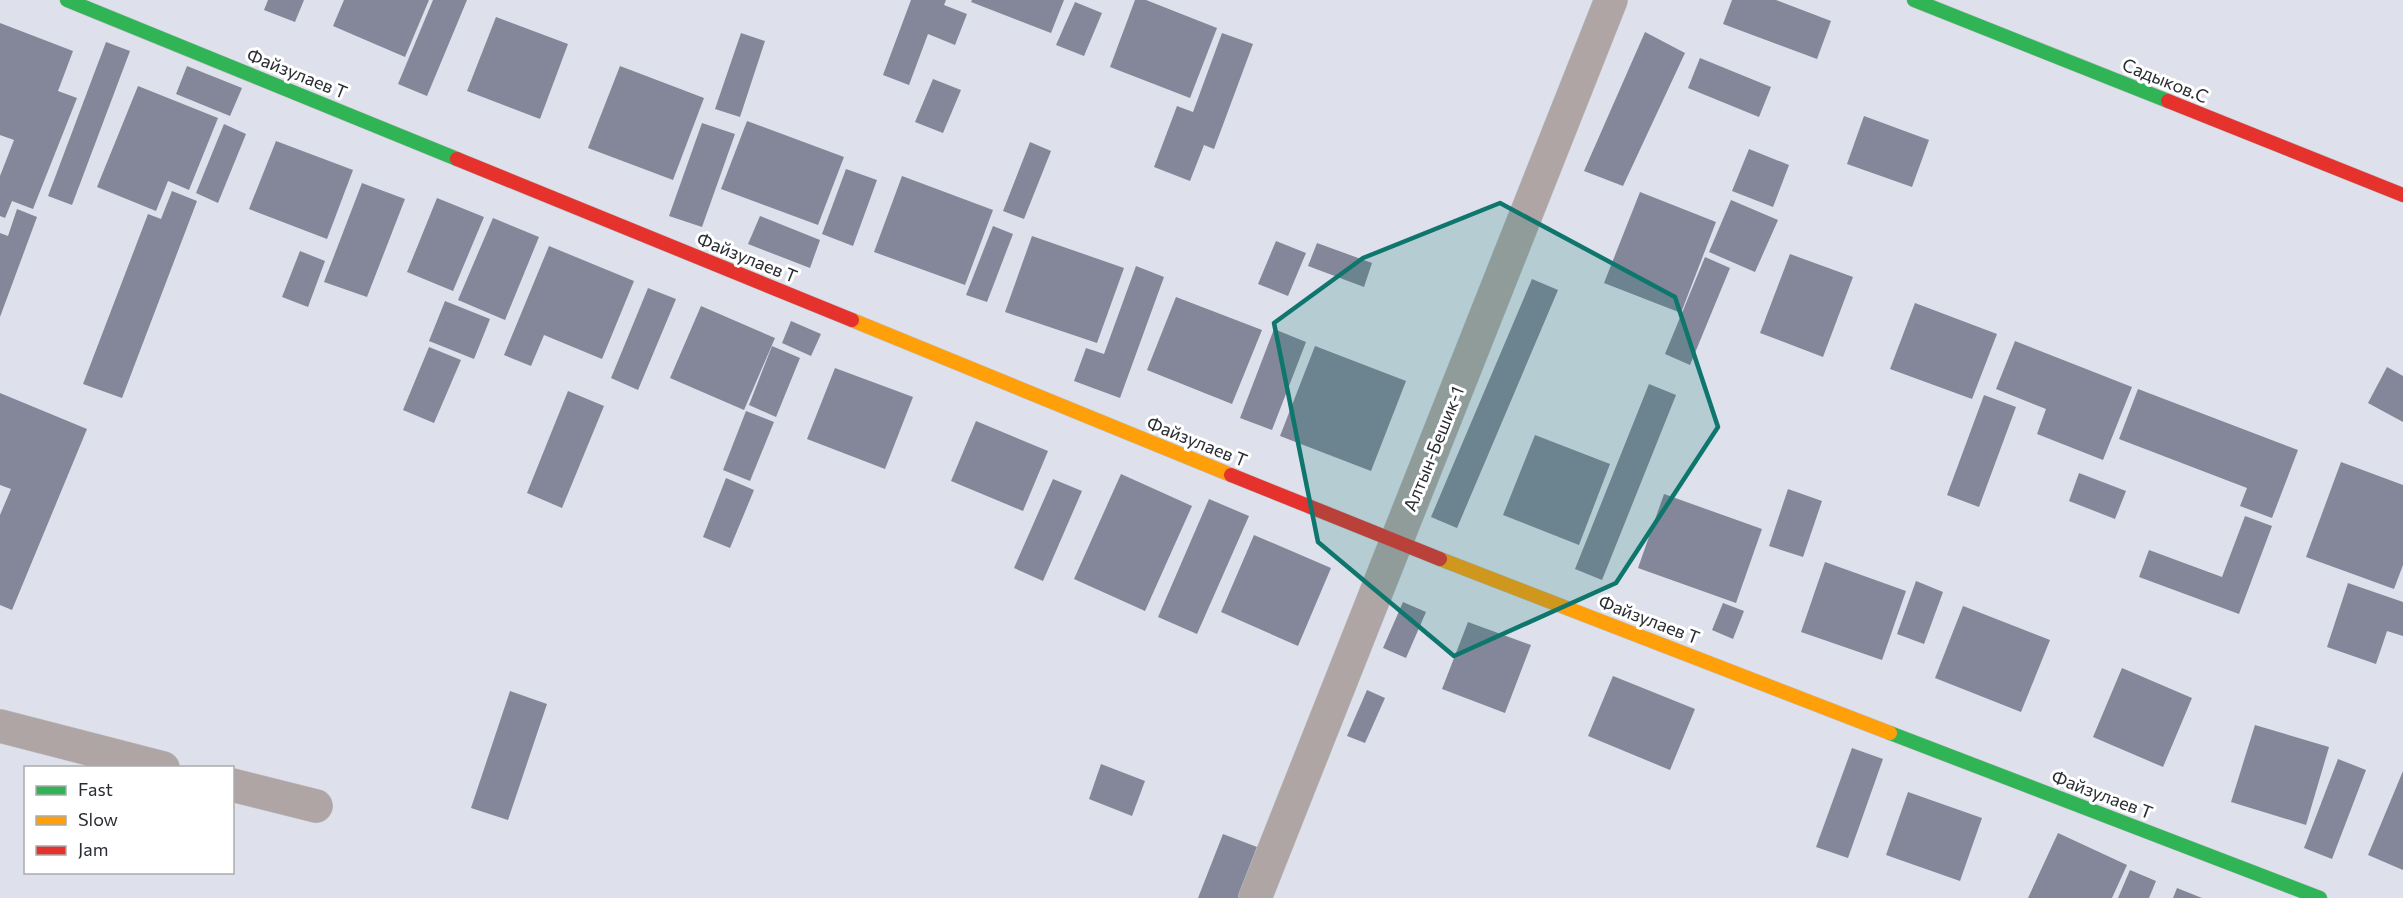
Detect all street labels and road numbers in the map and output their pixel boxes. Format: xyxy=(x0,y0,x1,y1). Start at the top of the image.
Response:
street label: Файзулаев Т xyxy=(244,43,351,103)
street label: Садыков.С xyxy=(2119,53,2212,107)
street label: Файзулаев Т xyxy=(694,227,801,287)
street label: Алтын-Бешик-1 xyxy=(1398,383,1468,514)
street label: Файзулаев Т xyxy=(1144,411,1251,471)
street label: Файзулаев Т xyxy=(1596,590,1703,648)
street label: Файзулаев Т xyxy=(2049,765,2156,823)

